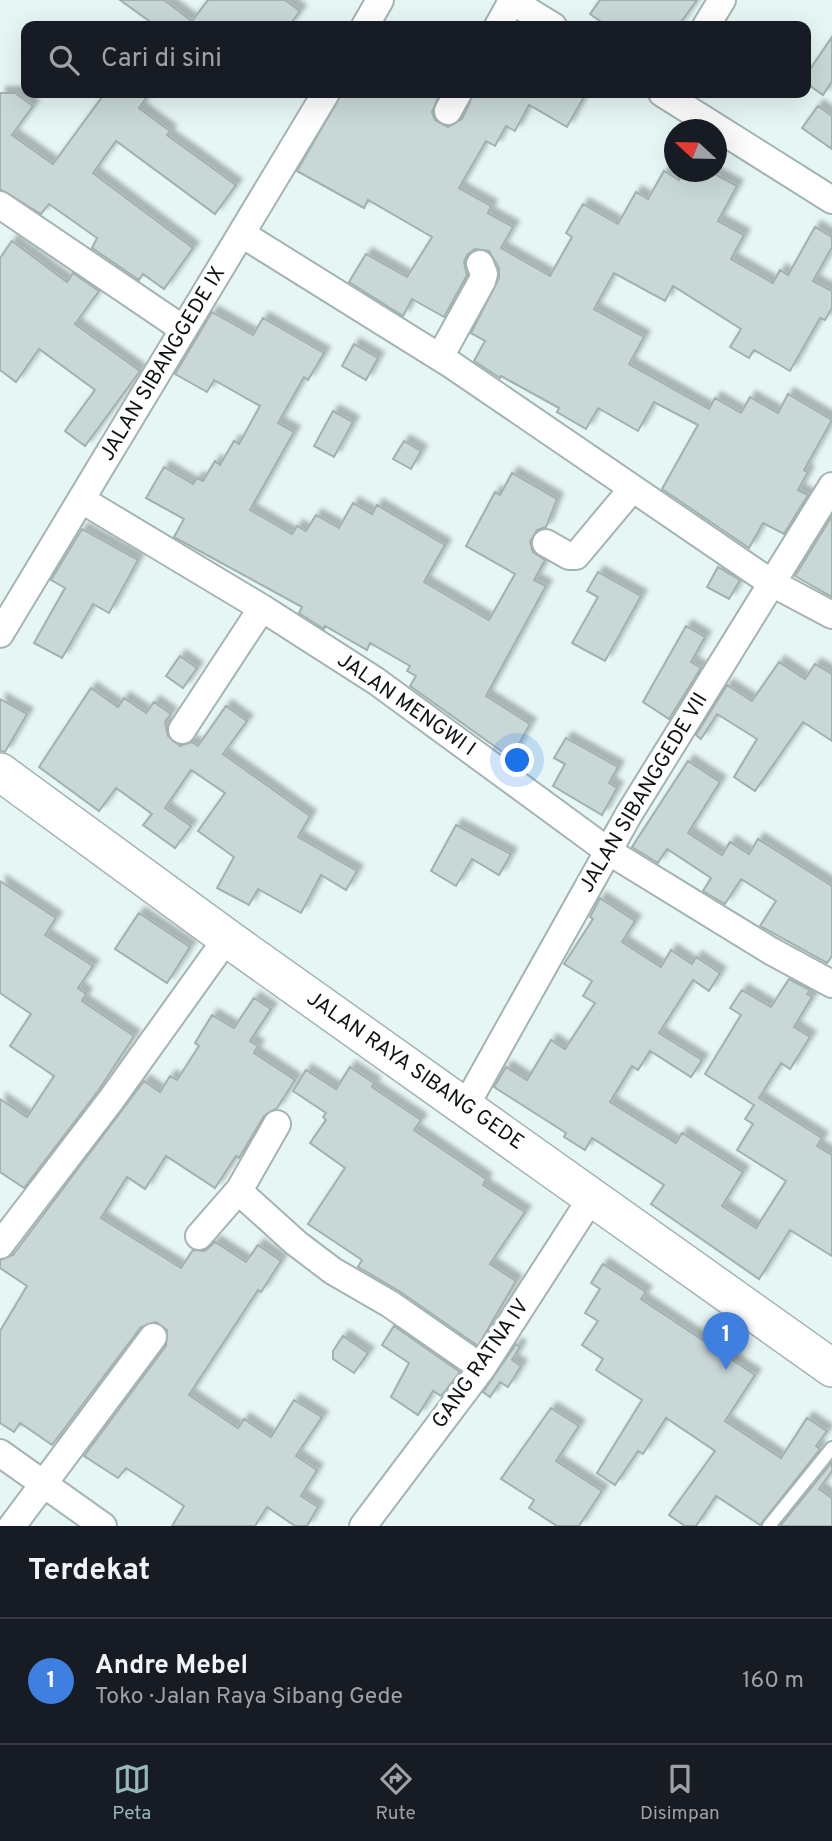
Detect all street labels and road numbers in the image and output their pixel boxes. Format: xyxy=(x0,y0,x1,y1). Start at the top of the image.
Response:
street label: JALAN SIBANGGEDE IX xyxy=(94,262,232,466)
street label: JALAN MENGWI I xyxy=(332,647,480,763)
street label: JALAN SIBANGGEDE VII xyxy=(574,688,714,898)
street label: JALAN RAYA SIBANG GEDE xyxy=(301,986,529,1156)
street label: GANG RATNA IV xyxy=(426,1294,536,1434)

